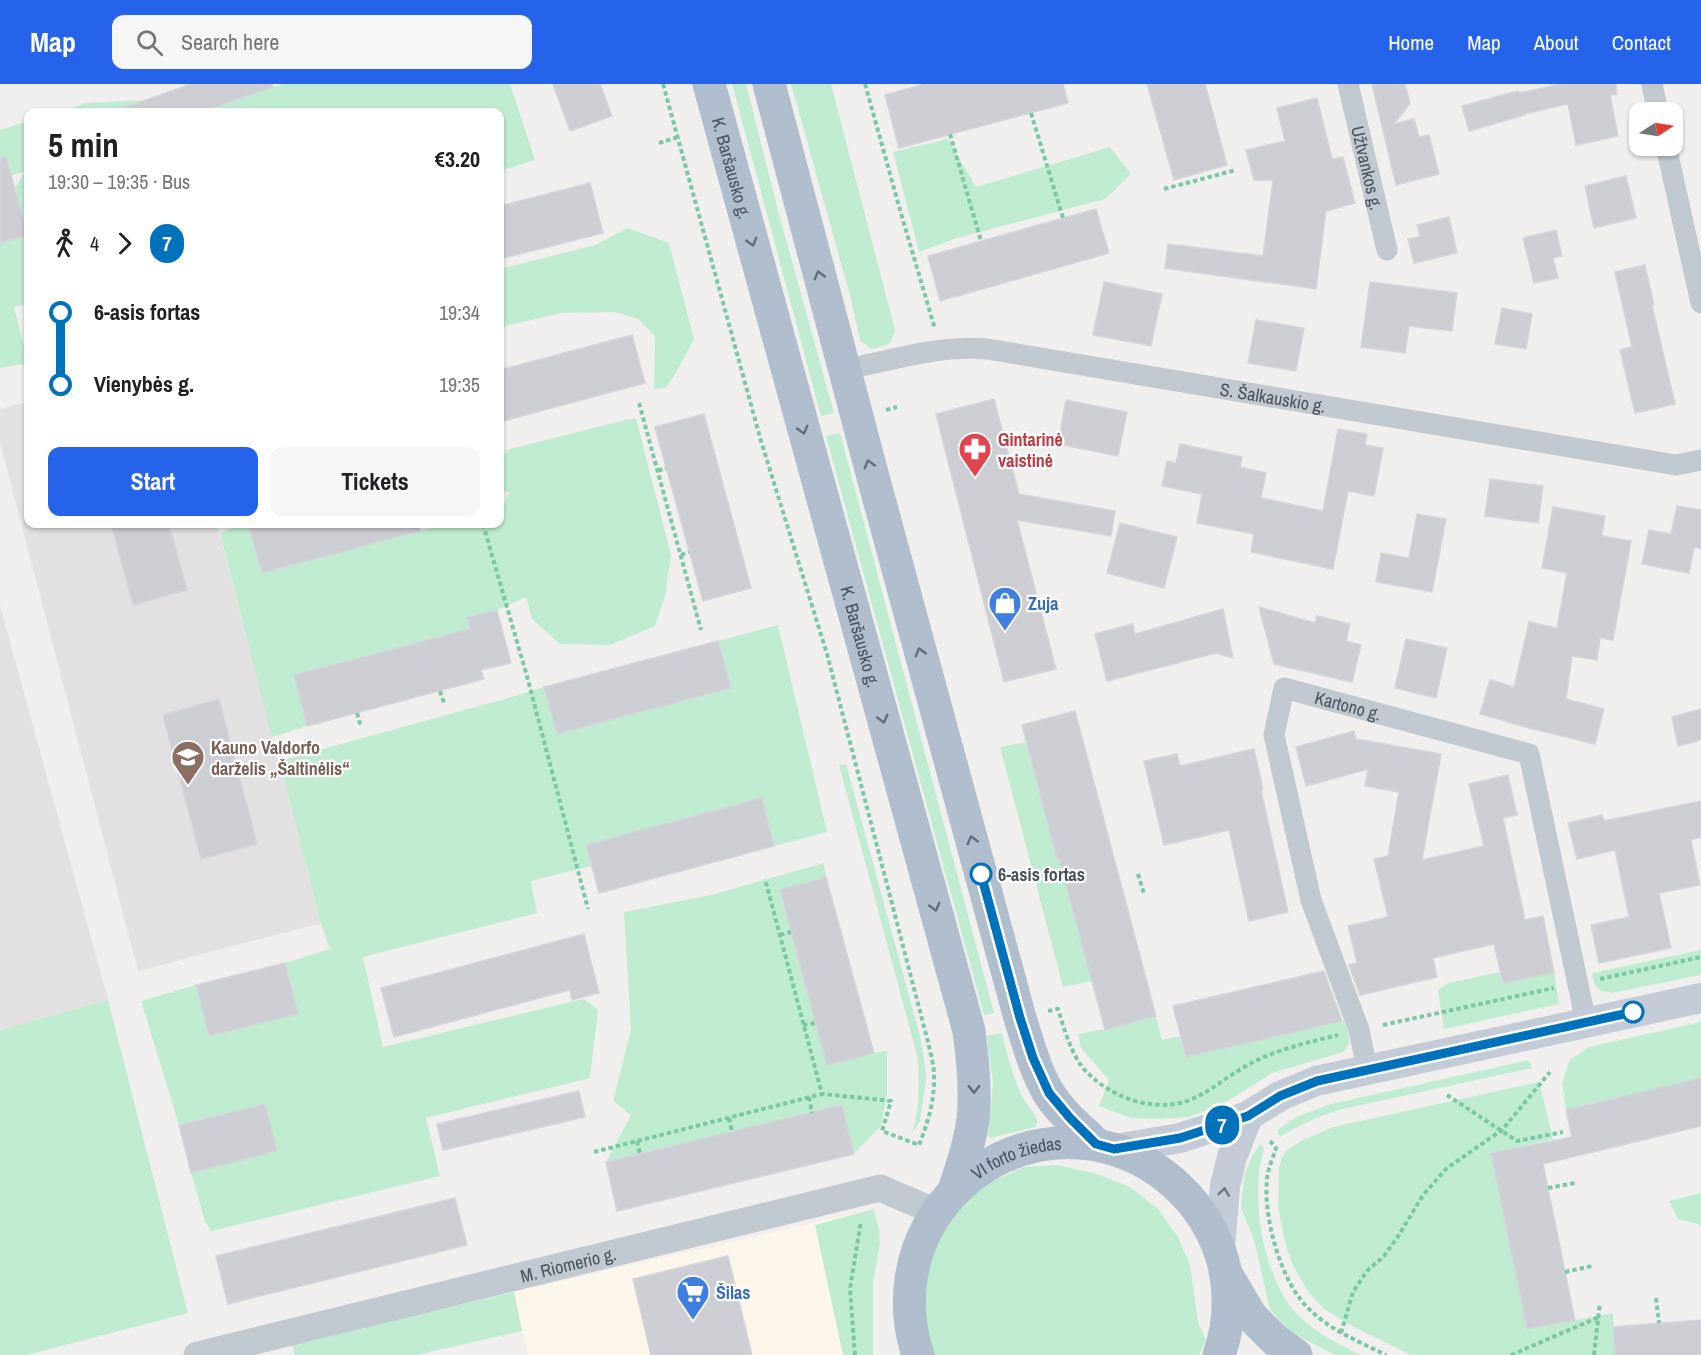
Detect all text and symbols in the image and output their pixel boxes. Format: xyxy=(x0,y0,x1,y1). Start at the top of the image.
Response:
search box xyxy=(112,15,532,69)
text: Map xyxy=(30,23,76,61)
icon: search xyxy=(133,26,166,59)
text: Search here xyxy=(181,27,279,57)
text: Home xyxy=(1388,28,1434,57)
text: Map xyxy=(1467,28,1501,57)
text: About xyxy=(1534,28,1579,57)
text: Contact xyxy=(1612,28,1671,57)
north arrow xyxy=(1629,102,1683,156)
map controls xyxy=(1629,102,1683,156)
street label: K. Baršausko g. xyxy=(706,114,758,222)
text: 5 min xyxy=(48,123,119,167)
street label: Užtvankos g. xyxy=(1346,123,1390,212)
text: €3.20 xyxy=(435,144,480,174)
text: 19:30 – 19:35 · Bus xyxy=(48,168,190,195)
icon: walk xyxy=(48,227,81,260)
icon: forward xyxy=(108,227,141,260)
text: 7 xyxy=(162,229,172,258)
text: 4 xyxy=(90,230,99,257)
one-way arrow xyxy=(745,236,757,247)
one-way arrow xyxy=(814,270,827,280)
text: 6-asis fortas xyxy=(94,297,200,327)
text: 19:34 xyxy=(439,299,480,326)
text: Vienybės g. xyxy=(94,369,194,399)
text: 19:35 xyxy=(439,371,480,398)
street label: S. Šalkauskio g. xyxy=(1218,376,1328,418)
one-way arrow xyxy=(796,424,808,435)
place label: Gintarinė vaistinė xyxy=(998,427,1063,473)
pharmacy icon: Gintarinė vaistinė xyxy=(957,431,993,478)
button: Start xyxy=(48,447,258,516)
button: Tickets xyxy=(270,447,480,516)
one-way arrow xyxy=(864,459,877,469)
street label: K. Baršausko g. xyxy=(835,583,887,690)
shop icon: Zuja xyxy=(987,585,1023,632)
place label: Zuja xyxy=(1028,591,1059,616)
one-way arrow xyxy=(915,647,928,657)
street label: Kartono g. xyxy=(1312,684,1384,726)
one-way arrow xyxy=(875,714,888,724)
place label: Kauno Valdorfo darželis „Šaltinėlis“ xyxy=(211,735,350,781)
school or university icon: Kauno Valdorfo darželis „Šaltinėlis“ xyxy=(170,739,206,786)
one-way arrow xyxy=(966,835,979,845)
place label: 6-asis fortas xyxy=(998,862,1085,887)
marker: 6-asis fortas xyxy=(970,863,992,885)
one-way arrow xyxy=(927,902,940,912)
unlabelled marker xyxy=(1622,1001,1644,1023)
one-way arrow xyxy=(968,1084,980,1093)
line badge: 7 xyxy=(1202,1106,1242,1144)
text: 7 xyxy=(1217,1111,1227,1140)
street label: VI forto žiedas xyxy=(966,1130,1062,1185)
one-way arrow xyxy=(1218,1187,1230,1196)
street label: M. Riomerio g. xyxy=(518,1241,618,1288)
supermarket icon: Šilas xyxy=(675,1274,711,1321)
place label: Šilas xyxy=(716,1280,750,1305)

